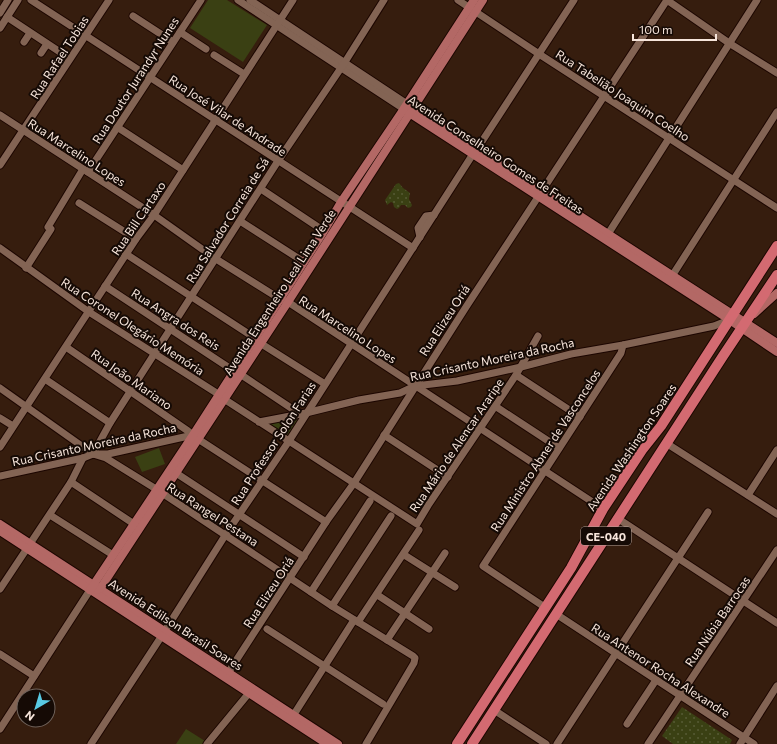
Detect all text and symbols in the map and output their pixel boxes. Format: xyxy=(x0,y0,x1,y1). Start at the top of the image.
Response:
street label: Rua Rafael Tobias xyxy=(27,13,91,101)
street label: Rua Doutor Jurandyr Nunes xyxy=(89,14,182,146)
scale bar xyxy=(633,16,716,42)
text: 100 m xyxy=(639,22,673,36)
street label: Rua Tabelião Joaquim Coelho xyxy=(553,46,693,144)
street label: Rua José Vilar de Andrade xyxy=(166,72,289,159)
street label: Avenida Conselheiro Gomes de Freitas xyxy=(406,92,586,216)
street label: Rua Marcelino Lopes xyxy=(26,115,128,189)
street label: Rua Salvador Correia de Sá xyxy=(183,155,271,285)
street label: Rua Bill Cartaxo xyxy=(108,178,168,258)
street label: Avenida Engenheiro Leal Lima Verde xyxy=(220,206,338,378)
street label: Rua Coronel Olegário Memória xyxy=(59,274,207,378)
street label: Rua Elizeu Oriá xyxy=(416,282,472,358)
street label: Rua Angra dos Reis xyxy=(129,285,223,353)
street label: Rua Marcelino Lopes xyxy=(297,292,399,366)
street label: Rua Crisanto Moreira da Rocha xyxy=(409,335,575,383)
street label: Rua João Mariano xyxy=(88,346,175,413)
street label: Rua Ministro Abner de Vasconcelos xyxy=(487,366,603,534)
street label: Rua Mário de Alencar Araripe xyxy=(406,376,506,514)
street label: Rua Professor Solon Farias xyxy=(228,379,318,507)
street label: Avenida Washington Soares xyxy=(583,381,679,513)
street label: Rua Crisanto Moreira da Rocha xyxy=(11,420,177,468)
street label: Rua Rangel Pestana xyxy=(165,479,261,549)
road number: CE-040 xyxy=(581,527,631,545)
street label: Rua Elizeu Oriá xyxy=(240,554,296,630)
street label: Rua Núbia Barrocas xyxy=(682,573,752,669)
street label: Avenida Edilson Brasil Soares xyxy=(106,575,246,673)
street label: Rua Antenor Rocha Alexandre xyxy=(589,620,733,720)
north arrow xyxy=(16,688,56,728)
text: N xyxy=(22,709,37,724)

